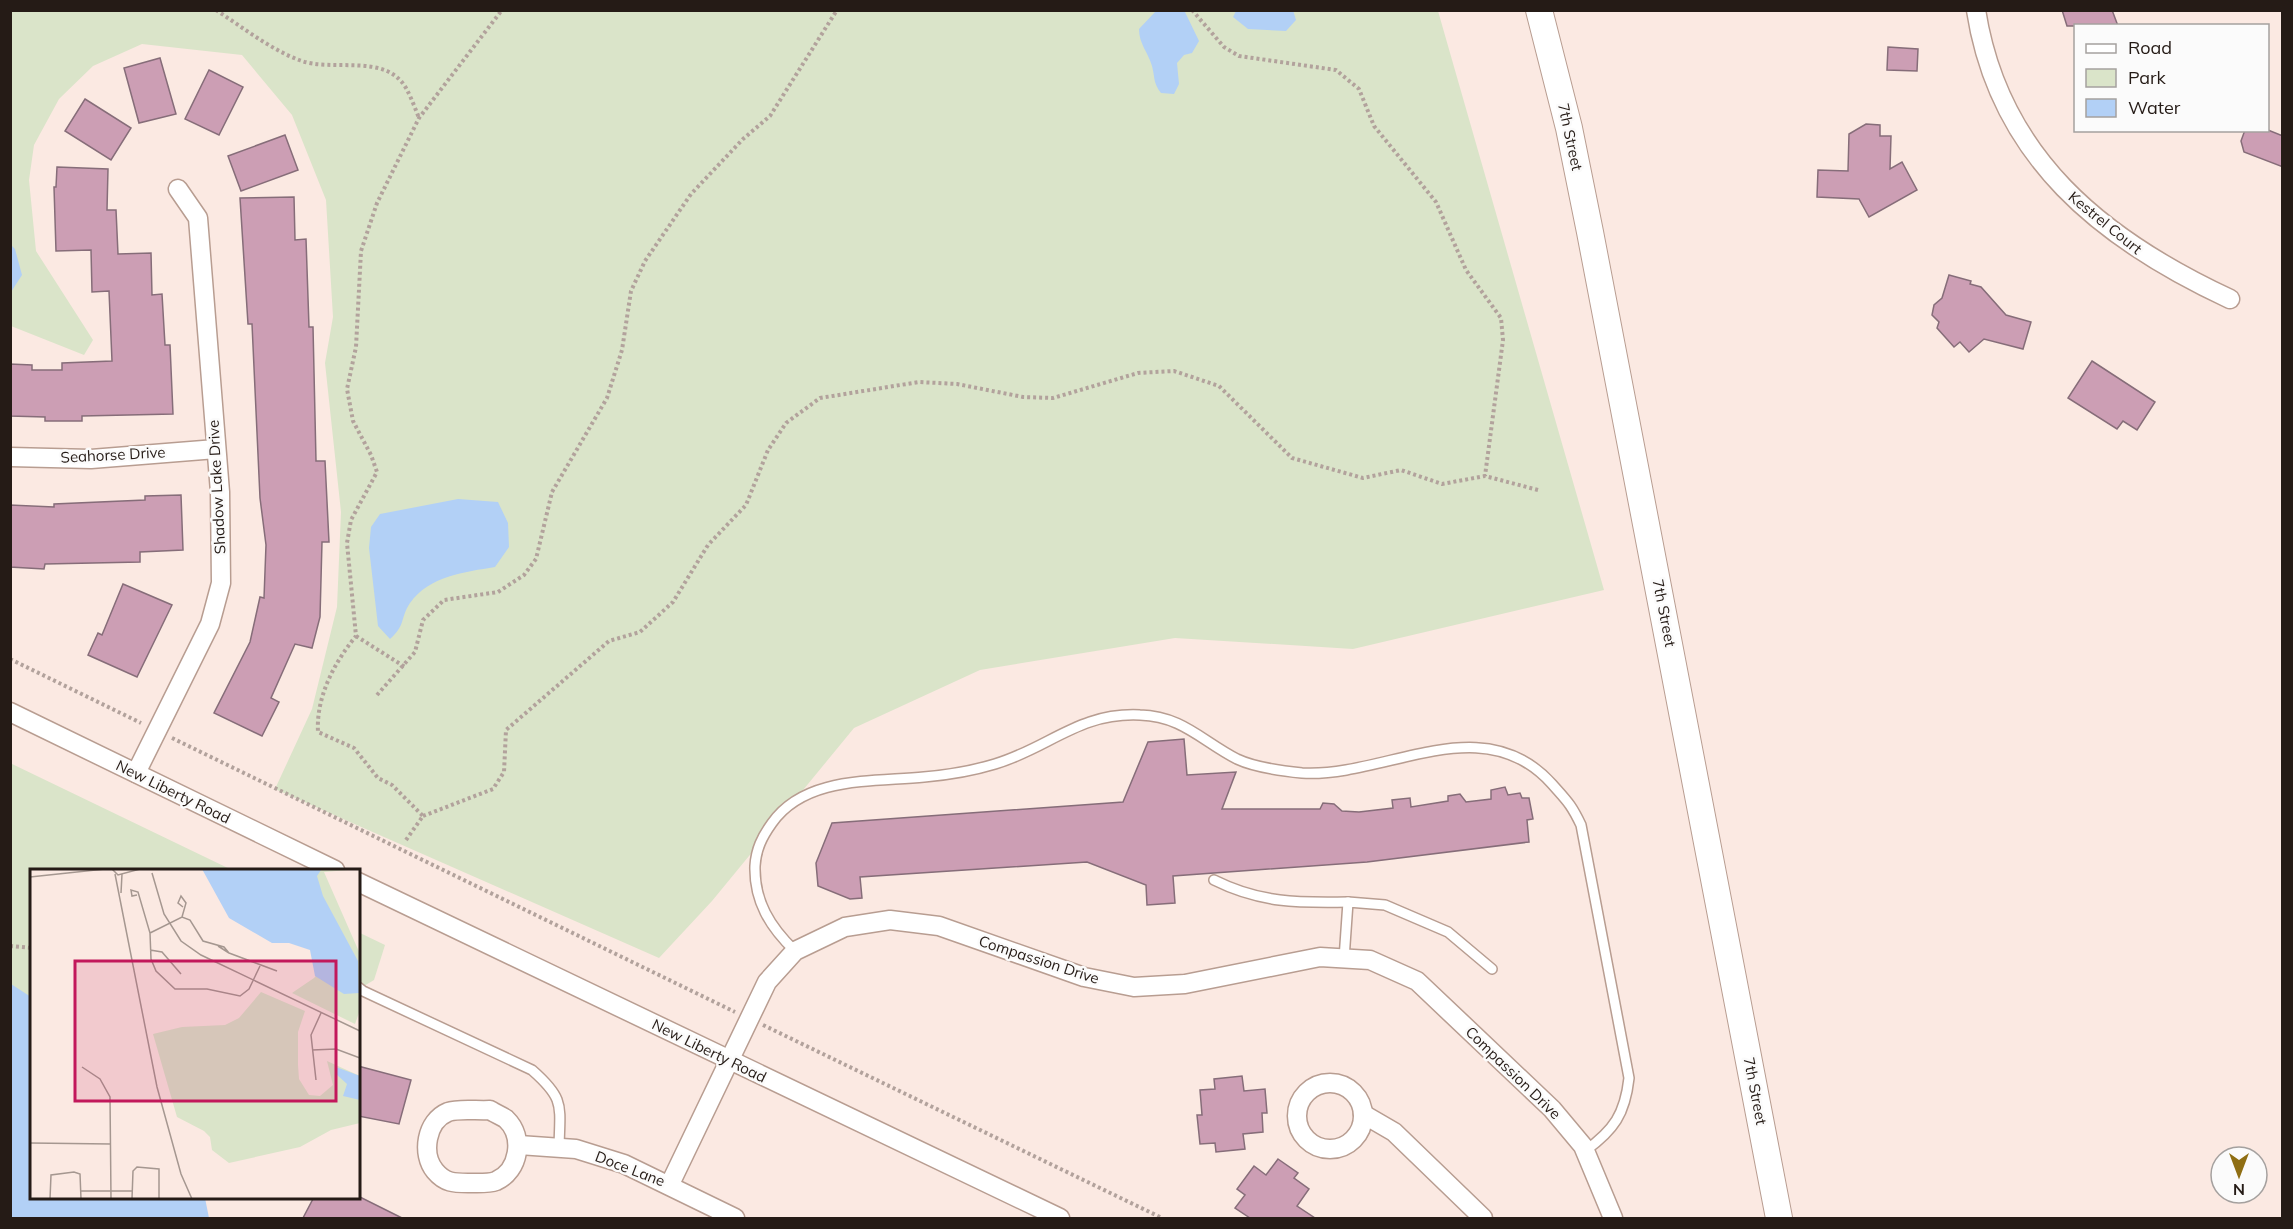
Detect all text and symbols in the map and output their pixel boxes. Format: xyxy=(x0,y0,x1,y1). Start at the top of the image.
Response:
legend xyxy=(2074,24,2269,132)
text: Road xyxy=(2128,36,2172,59)
text: Park xyxy=(2128,66,2167,89)
text: Water xyxy=(2128,96,2181,119)
street label: 7th Street xyxy=(1554,101,1587,172)
street label: Kestrel Court xyxy=(2065,187,2146,258)
street label: Shadow Lake Drive xyxy=(203,419,230,555)
street label: Seahorse Drive xyxy=(60,442,166,467)
street label: 7th Street xyxy=(1649,578,1680,648)
street label: New Liberty Road xyxy=(113,756,234,827)
inset map xyxy=(30,869,360,1199)
street label: Compassion Drive xyxy=(977,931,1102,988)
street label: New Liberty Road xyxy=(649,1015,770,1086)
street label: Compassion Drive xyxy=(1462,1022,1565,1123)
street label: 7th Street xyxy=(1740,1056,1771,1126)
north arrow xyxy=(2209,1145,2269,1205)
street label: Doce Lane xyxy=(593,1147,668,1191)
text: N xyxy=(2233,1180,2245,1200)

